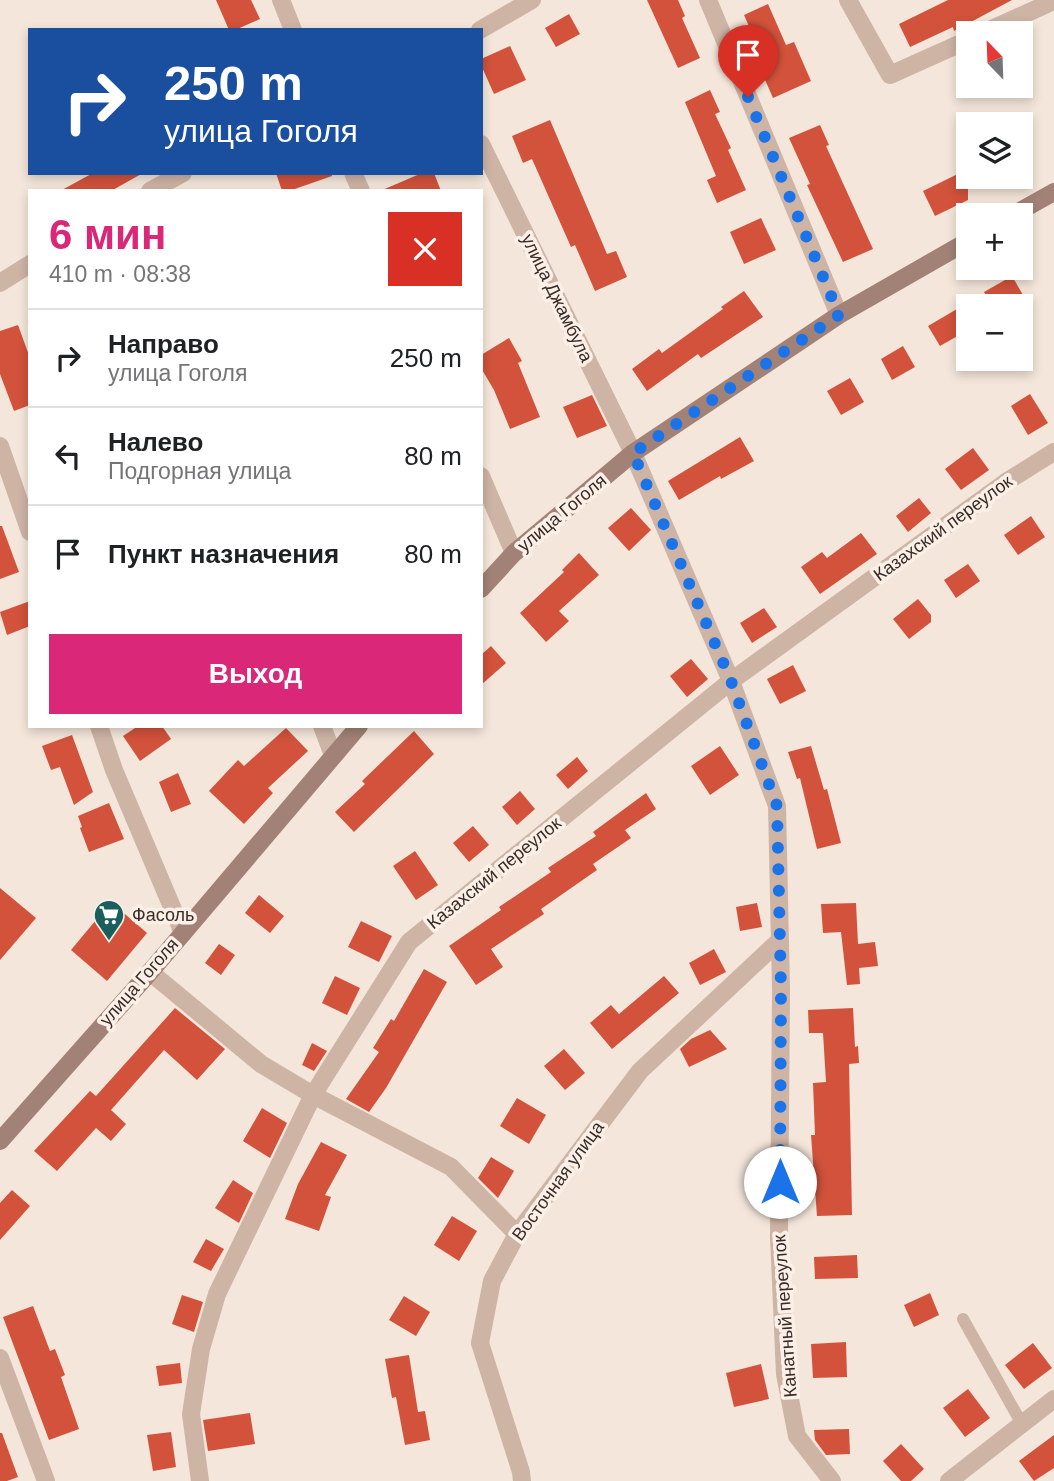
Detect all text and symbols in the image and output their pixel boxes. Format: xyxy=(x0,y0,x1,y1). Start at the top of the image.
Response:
north arrow xyxy=(956,21,1032,98)
map controls xyxy=(956,21,1033,371)
pin xyxy=(718,25,778,97)
icon: arrive xyxy=(729,36,767,74)
icon: right xyxy=(49,56,140,147)
text: 250 m xyxy=(164,56,303,110)
button: layers xyxy=(956,112,1033,189)
text: улица Гоголя xyxy=(164,113,358,149)
button: + xyxy=(956,203,1033,280)
text: 6 мин xyxy=(49,211,166,258)
button: close xyxy=(388,212,462,286)
street label: улица Джамбула xyxy=(517,231,597,366)
text: 410 m · 08:38 xyxy=(49,261,191,287)
button: − xyxy=(956,294,1033,371)
text: Направо xyxy=(108,329,219,359)
icon: right xyxy=(49,339,87,377)
text: 250 m xyxy=(390,343,462,373)
text: улица Гоголя xyxy=(108,360,247,386)
text: Налево xyxy=(108,427,203,457)
icon: left xyxy=(49,437,87,475)
text: 80 m xyxy=(404,441,462,471)
text: Подгорная улица xyxy=(108,458,291,484)
street label: улица Гоголя xyxy=(514,470,610,556)
street label: Казахский переулок xyxy=(870,471,1016,585)
icon: arrive xyxy=(49,535,87,573)
text: Пункт назначения xyxy=(108,539,339,569)
text: 80 m xyxy=(404,539,462,569)
button: Выход xyxy=(49,634,462,714)
street label: Казахский переулок xyxy=(423,813,565,933)
supermarket icon: Фасоль xyxy=(92,898,126,942)
place label: Фасоль xyxy=(132,905,194,925)
street label: улица Гоголя xyxy=(96,934,182,1030)
street label: Восточная улица xyxy=(508,1117,608,1244)
position arrow xyxy=(743,1145,817,1219)
street label: Канатный переулок xyxy=(769,1234,801,1398)

